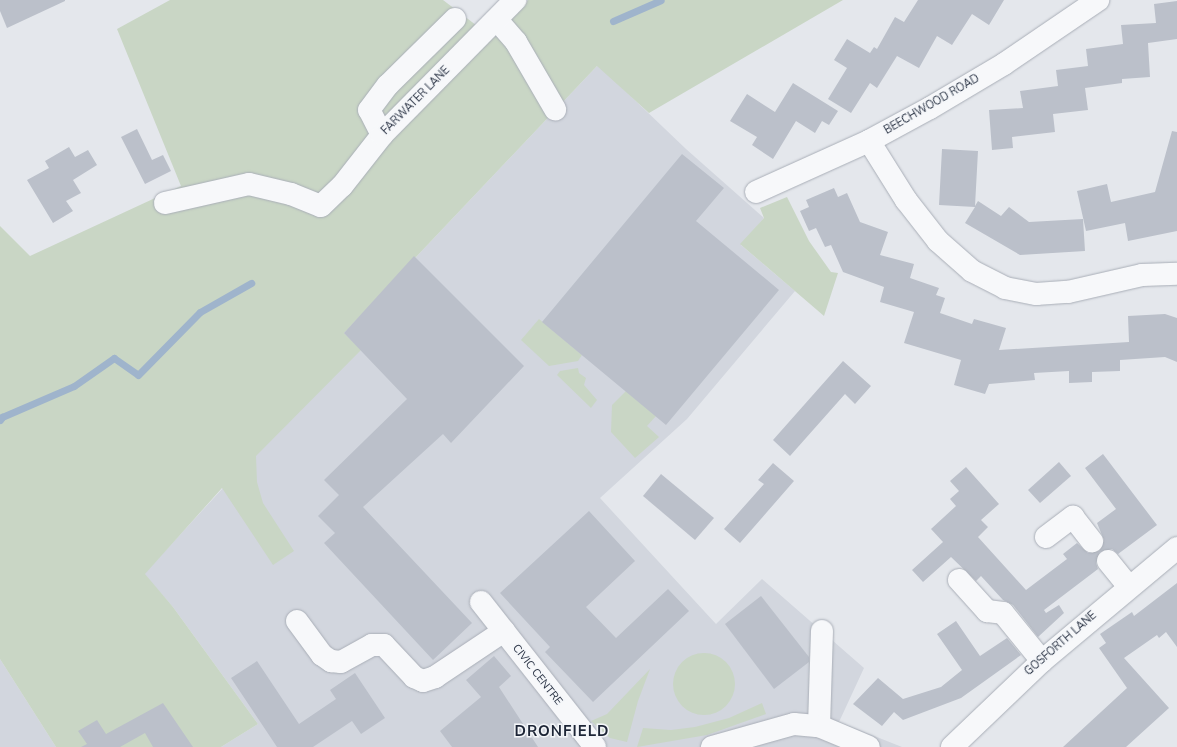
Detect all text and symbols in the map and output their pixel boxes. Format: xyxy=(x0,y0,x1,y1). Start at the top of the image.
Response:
street label: FARWATER LANE xyxy=(379,64,453,138)
street label: BEECHWOOD ROAD xyxy=(882,72,982,138)
street label: GOSFORTH LANE xyxy=(1022,609,1100,679)
street label: CIVIC CENTRE xyxy=(509,642,565,708)
district label: DRONFIELD xyxy=(514,723,610,741)

